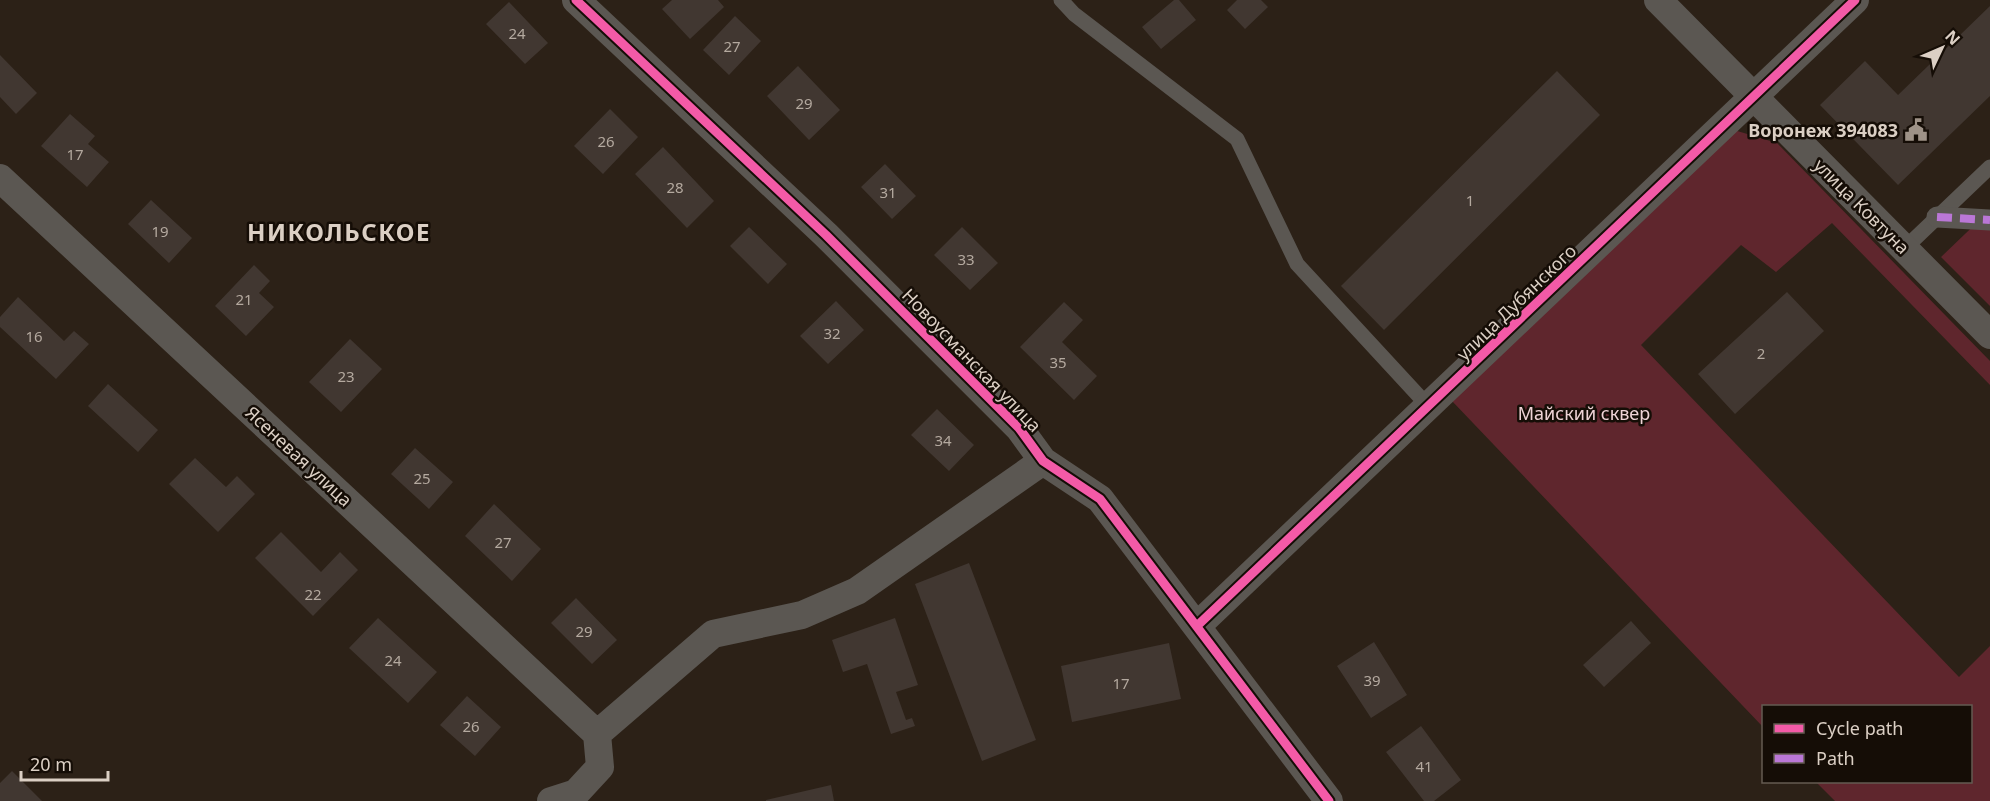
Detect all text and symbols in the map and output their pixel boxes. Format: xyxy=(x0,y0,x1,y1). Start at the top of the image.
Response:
north arrow xyxy=(1912,18,1972,78)
house number: 24 xyxy=(508,23,526,43)
text: N xyxy=(1940,25,1965,50)
house number: 27 xyxy=(723,36,741,56)
house number: 29 xyxy=(795,93,813,113)
public building icon: Воронеж 394083 xyxy=(1903,117,1929,143)
place label: Воронеж 394083 xyxy=(1748,118,1898,142)
house number: 26 xyxy=(597,131,615,151)
house number: 17 xyxy=(66,144,84,164)
street label: улица Ковтуна xyxy=(1809,153,1915,259)
house number: 28 xyxy=(666,177,684,197)
house number: 31 xyxy=(879,182,897,202)
house number: 1 xyxy=(1466,190,1474,210)
district label: НИКОЛЬСКОЕ xyxy=(247,215,431,248)
house number: 19 xyxy=(151,221,169,241)
street label: улица Дубянского xyxy=(1451,239,1581,365)
house number: 33 xyxy=(957,249,975,269)
street label: Новоусманская улица xyxy=(897,283,1047,437)
house number: 21 xyxy=(235,289,253,309)
house number: 32 xyxy=(823,323,841,343)
house number: 16 xyxy=(25,326,43,346)
house number: 2 xyxy=(1757,343,1765,363)
house number: 35 xyxy=(1049,352,1067,372)
house number: 23 xyxy=(337,366,355,386)
street label: Ясеневая улица xyxy=(241,400,357,512)
park label: Майский сквер xyxy=(1518,401,1650,425)
house number: 34 xyxy=(934,430,952,450)
house number: 25 xyxy=(413,468,431,488)
house number: 27 xyxy=(494,532,512,552)
house number: 22 xyxy=(304,584,322,604)
house number: 29 xyxy=(575,621,593,641)
house number: 24 xyxy=(384,650,402,670)
house number: 39 xyxy=(1363,670,1381,690)
house number: 17 xyxy=(1112,673,1130,693)
legend xyxy=(1762,705,1972,783)
house number: 26 xyxy=(462,716,480,736)
text: Cycle path xyxy=(1816,716,1903,740)
scale bar xyxy=(21,744,108,782)
text: Path xyxy=(1816,746,1855,770)
text: 20 m xyxy=(30,752,72,776)
house number: 41 xyxy=(1415,756,1433,776)

